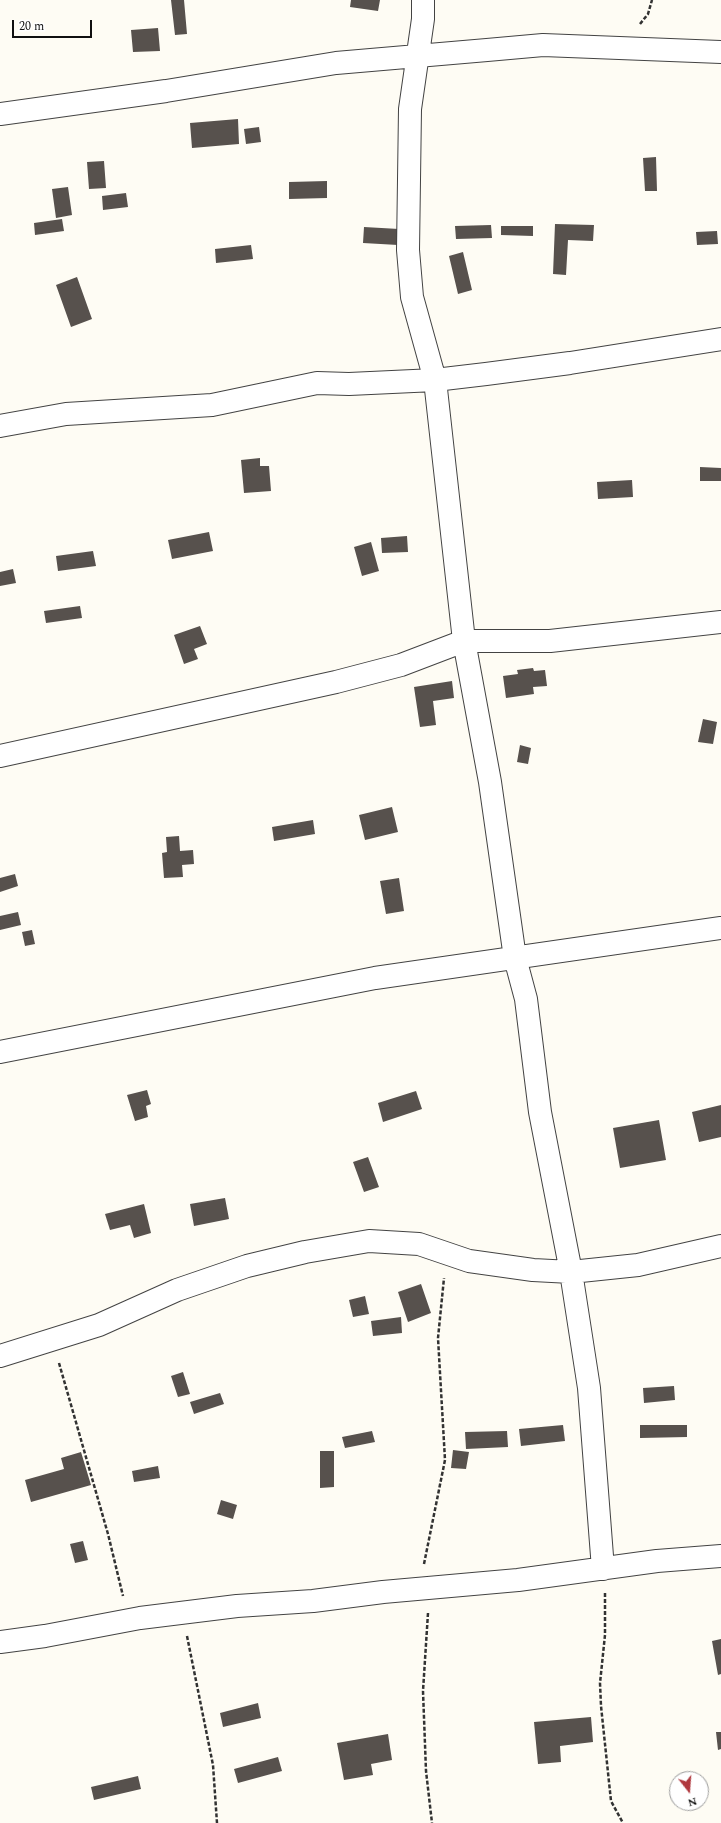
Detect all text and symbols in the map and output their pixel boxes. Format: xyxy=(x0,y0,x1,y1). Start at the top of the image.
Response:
scale bar xyxy=(14,12,94,38)
text: 20 m xyxy=(19,17,44,36)
north arrow xyxy=(669,1771,709,1811)
text: N xyxy=(686,1793,699,1811)

